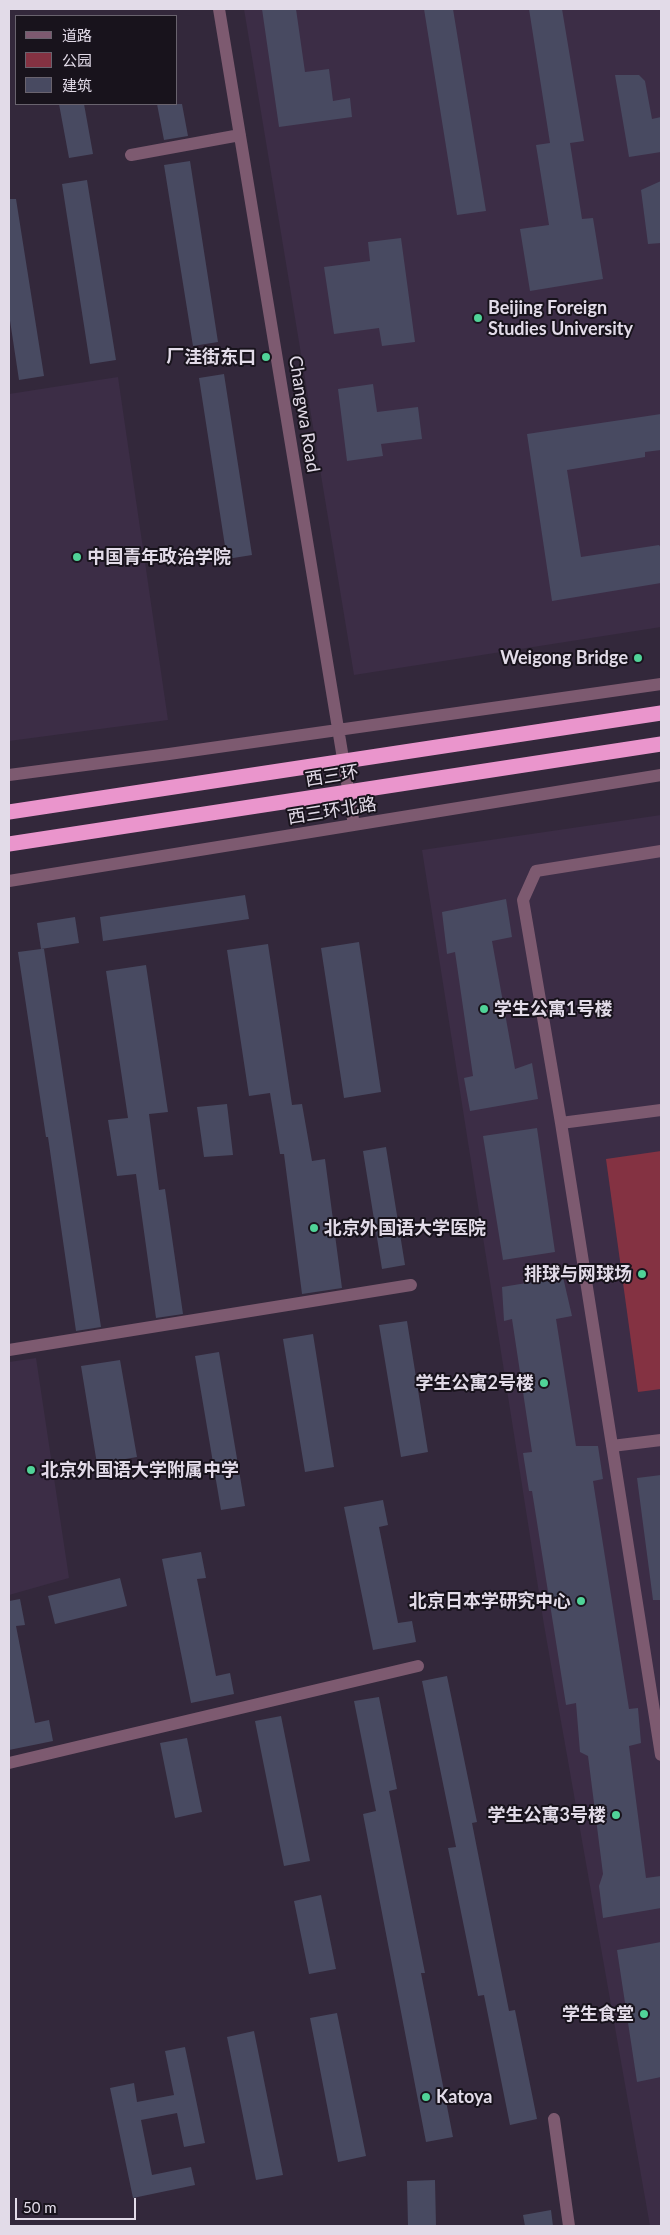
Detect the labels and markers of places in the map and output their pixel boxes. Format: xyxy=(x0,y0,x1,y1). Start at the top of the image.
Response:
place label: Beijing Foreign Studies University xyxy=(488,297,633,340)
marker: Beijing Foreign Studies University xyxy=(472,312,484,324)
place label: 厂洼街东口 xyxy=(166,346,256,368)
marker: 厂洼街东口 xyxy=(260,351,272,363)
place label: 中国青年政治学院 xyxy=(87,546,231,568)
marker: 中国青年政治学院 xyxy=(71,551,83,563)
place label: Weigong Bridge xyxy=(500,647,628,669)
marker: Weigong Bridge xyxy=(632,652,644,664)
place label: 学生公寓1号楼 xyxy=(494,998,612,1020)
marker: 学生公寓1号楼 xyxy=(478,1003,490,1015)
place label: 北京外国语大学医院 xyxy=(324,1217,486,1239)
marker: 北京外国语大学医院 xyxy=(308,1222,320,1234)
place label: 排球与网球场 xyxy=(524,1263,632,1285)
marker: 排球与网球场 xyxy=(636,1268,648,1280)
place label: 学生公寓2号楼 xyxy=(416,1372,534,1394)
marker: 学生公寓2号楼 xyxy=(538,1377,550,1389)
place label: 北京外国语大学附属中学 xyxy=(41,1459,239,1481)
marker: 北京外国语大学附属中学 xyxy=(25,1464,37,1476)
place label: 北京日本学研究中心 xyxy=(409,1590,571,1612)
marker: 北京日本学研究中心 xyxy=(575,1595,587,1607)
place label: 学生公寓3号楼 xyxy=(488,1804,606,1826)
marker: 学生公寓3号楼 xyxy=(610,1809,622,1821)
place label: 学生食堂 xyxy=(562,2003,634,2025)
marker: 学生食堂 xyxy=(638,2008,650,2020)
place label: Katoya xyxy=(436,2086,492,2108)
marker: Katoya xyxy=(420,2091,432,2103)

